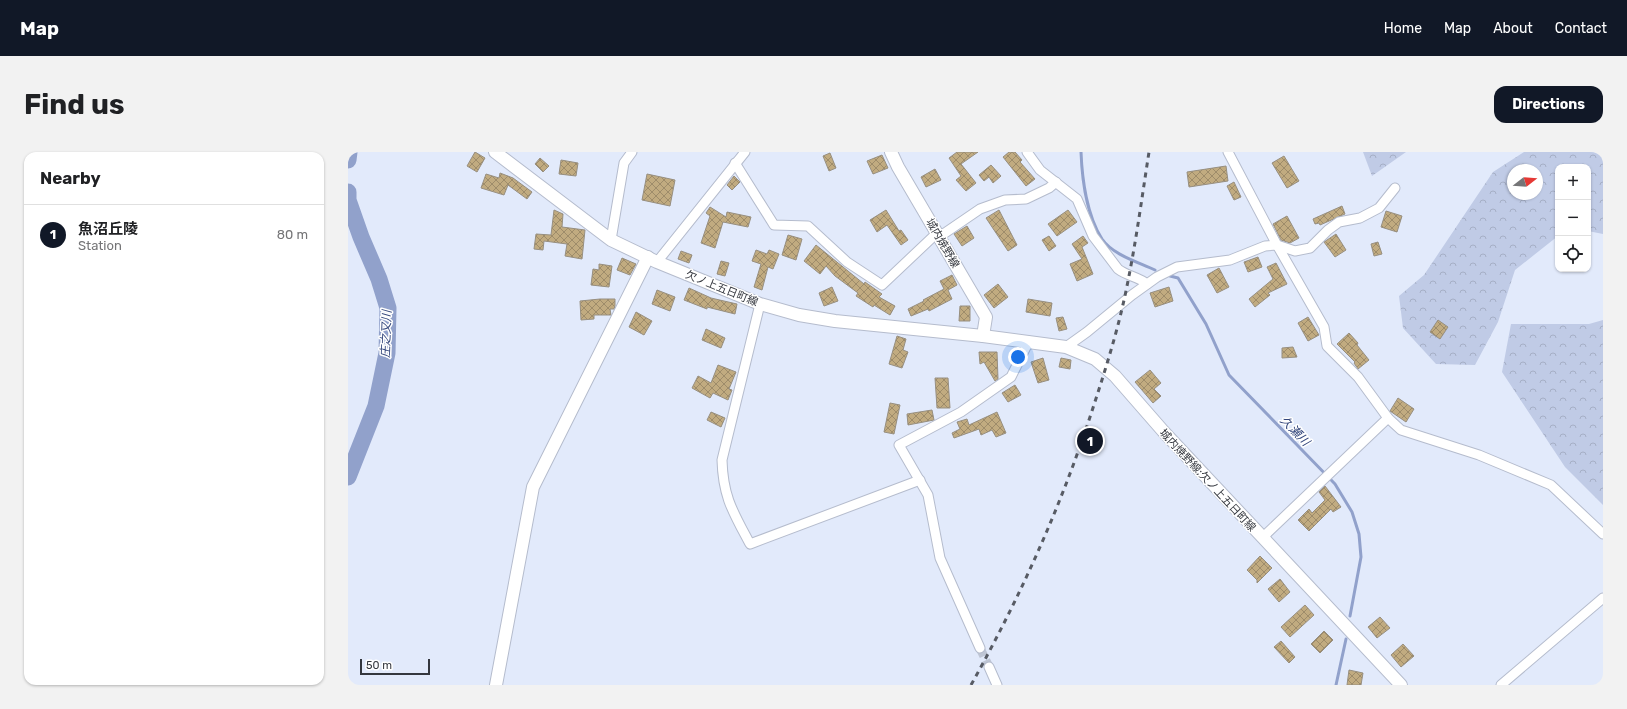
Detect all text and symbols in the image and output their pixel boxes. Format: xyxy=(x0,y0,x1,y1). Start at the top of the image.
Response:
text: Map xyxy=(20,17,59,40)
text: Home xyxy=(1384,20,1422,37)
text: Map xyxy=(1444,20,1471,37)
text: About xyxy=(1493,20,1533,37)
text: Contact xyxy=(1555,20,1607,37)
button: Directions xyxy=(1494,86,1603,123)
text: Find us xyxy=(24,88,124,121)
north arrow xyxy=(1507,164,1543,200)
map controls xyxy=(1555,164,1591,272)
button: + xyxy=(1555,164,1591,200)
text: Nearby xyxy=(40,168,101,188)
button: − xyxy=(1555,200,1591,236)
street label: 城内焼野線 xyxy=(923,216,962,270)
text: 魚沼丘陵 xyxy=(78,220,138,238)
text: 1 xyxy=(50,227,56,242)
text: 80 m xyxy=(277,227,308,242)
button: locate xyxy=(1555,236,1591,272)
text: Station xyxy=(78,238,122,253)
street label: 欠ノ上五日町線 xyxy=(684,268,760,309)
water label: 庄之又川 xyxy=(378,308,394,358)
your location xyxy=(1008,347,1028,367)
water label: 久瀬川 xyxy=(1277,413,1314,450)
pin: 1 xyxy=(1077,426,1103,456)
street label: 城内焼野線;欠ノ上五日町線 xyxy=(1157,427,1258,534)
scale bar xyxy=(360,657,430,676)
text: 50 m xyxy=(366,659,392,672)

